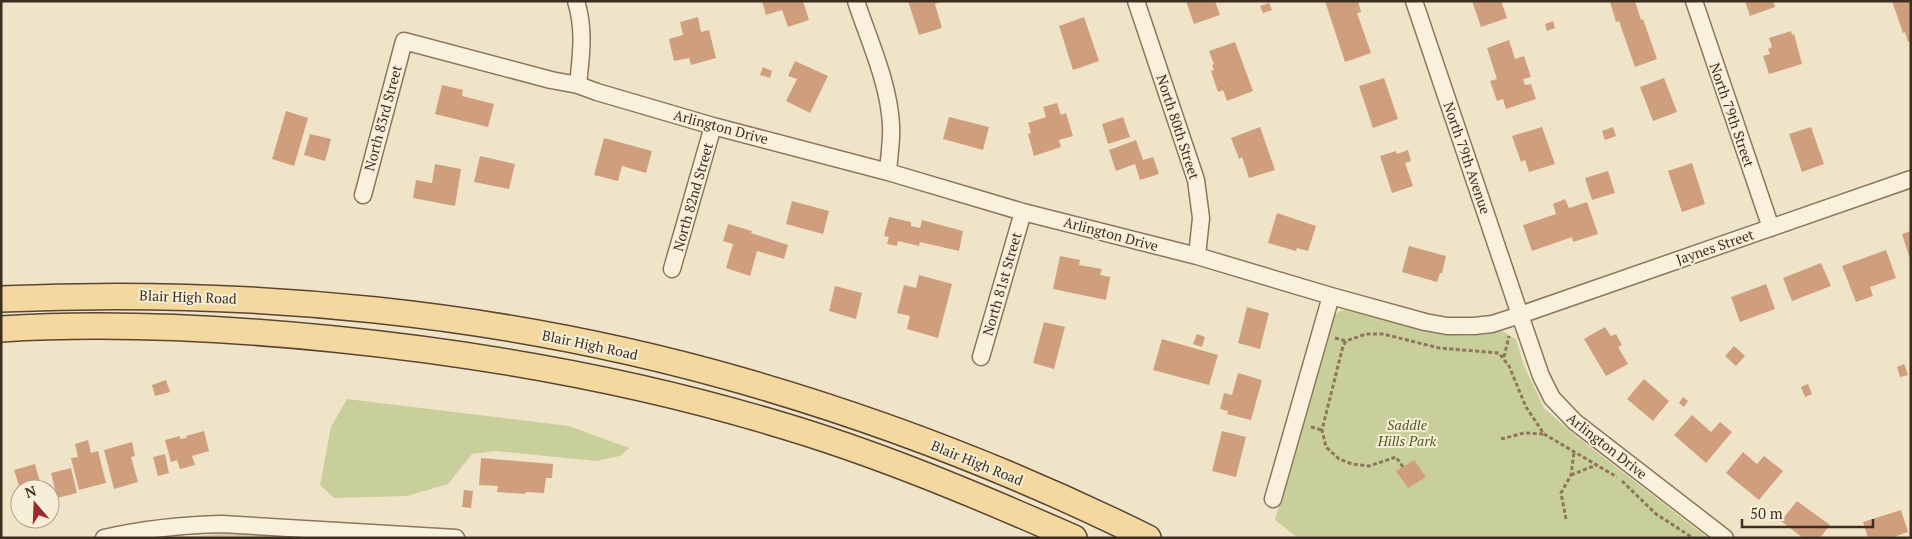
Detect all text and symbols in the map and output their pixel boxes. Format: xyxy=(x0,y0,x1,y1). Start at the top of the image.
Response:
street label: North 79th Street xyxy=(1706,60,1760,170)
street label: North 83rd Street xyxy=(359,62,406,173)
street label: North 80th Street xyxy=(1153,72,1205,183)
street label: North 79th Avenue xyxy=(1439,99,1496,216)
street label: Arlington Drive xyxy=(672,105,770,148)
street label: North 82nd Street xyxy=(668,140,717,253)
street label: Arlington Drive xyxy=(1062,212,1160,255)
street label: Jaynes Street xyxy=(1673,224,1757,269)
street label: North 81st Street xyxy=(978,229,1026,338)
street label: Blair High Road xyxy=(139,285,237,308)
street label: Blair High Road xyxy=(540,325,640,364)
street label: Arlington Drive xyxy=(1563,408,1651,483)
park label: Saddle Hills Park xyxy=(1377,415,1437,450)
street label: Blair High Road xyxy=(928,435,1026,490)
north arrow xyxy=(10,479,60,529)
text: N xyxy=(22,480,39,502)
scale bar xyxy=(1742,496,1873,528)
text: 50 m xyxy=(1750,503,1783,523)

